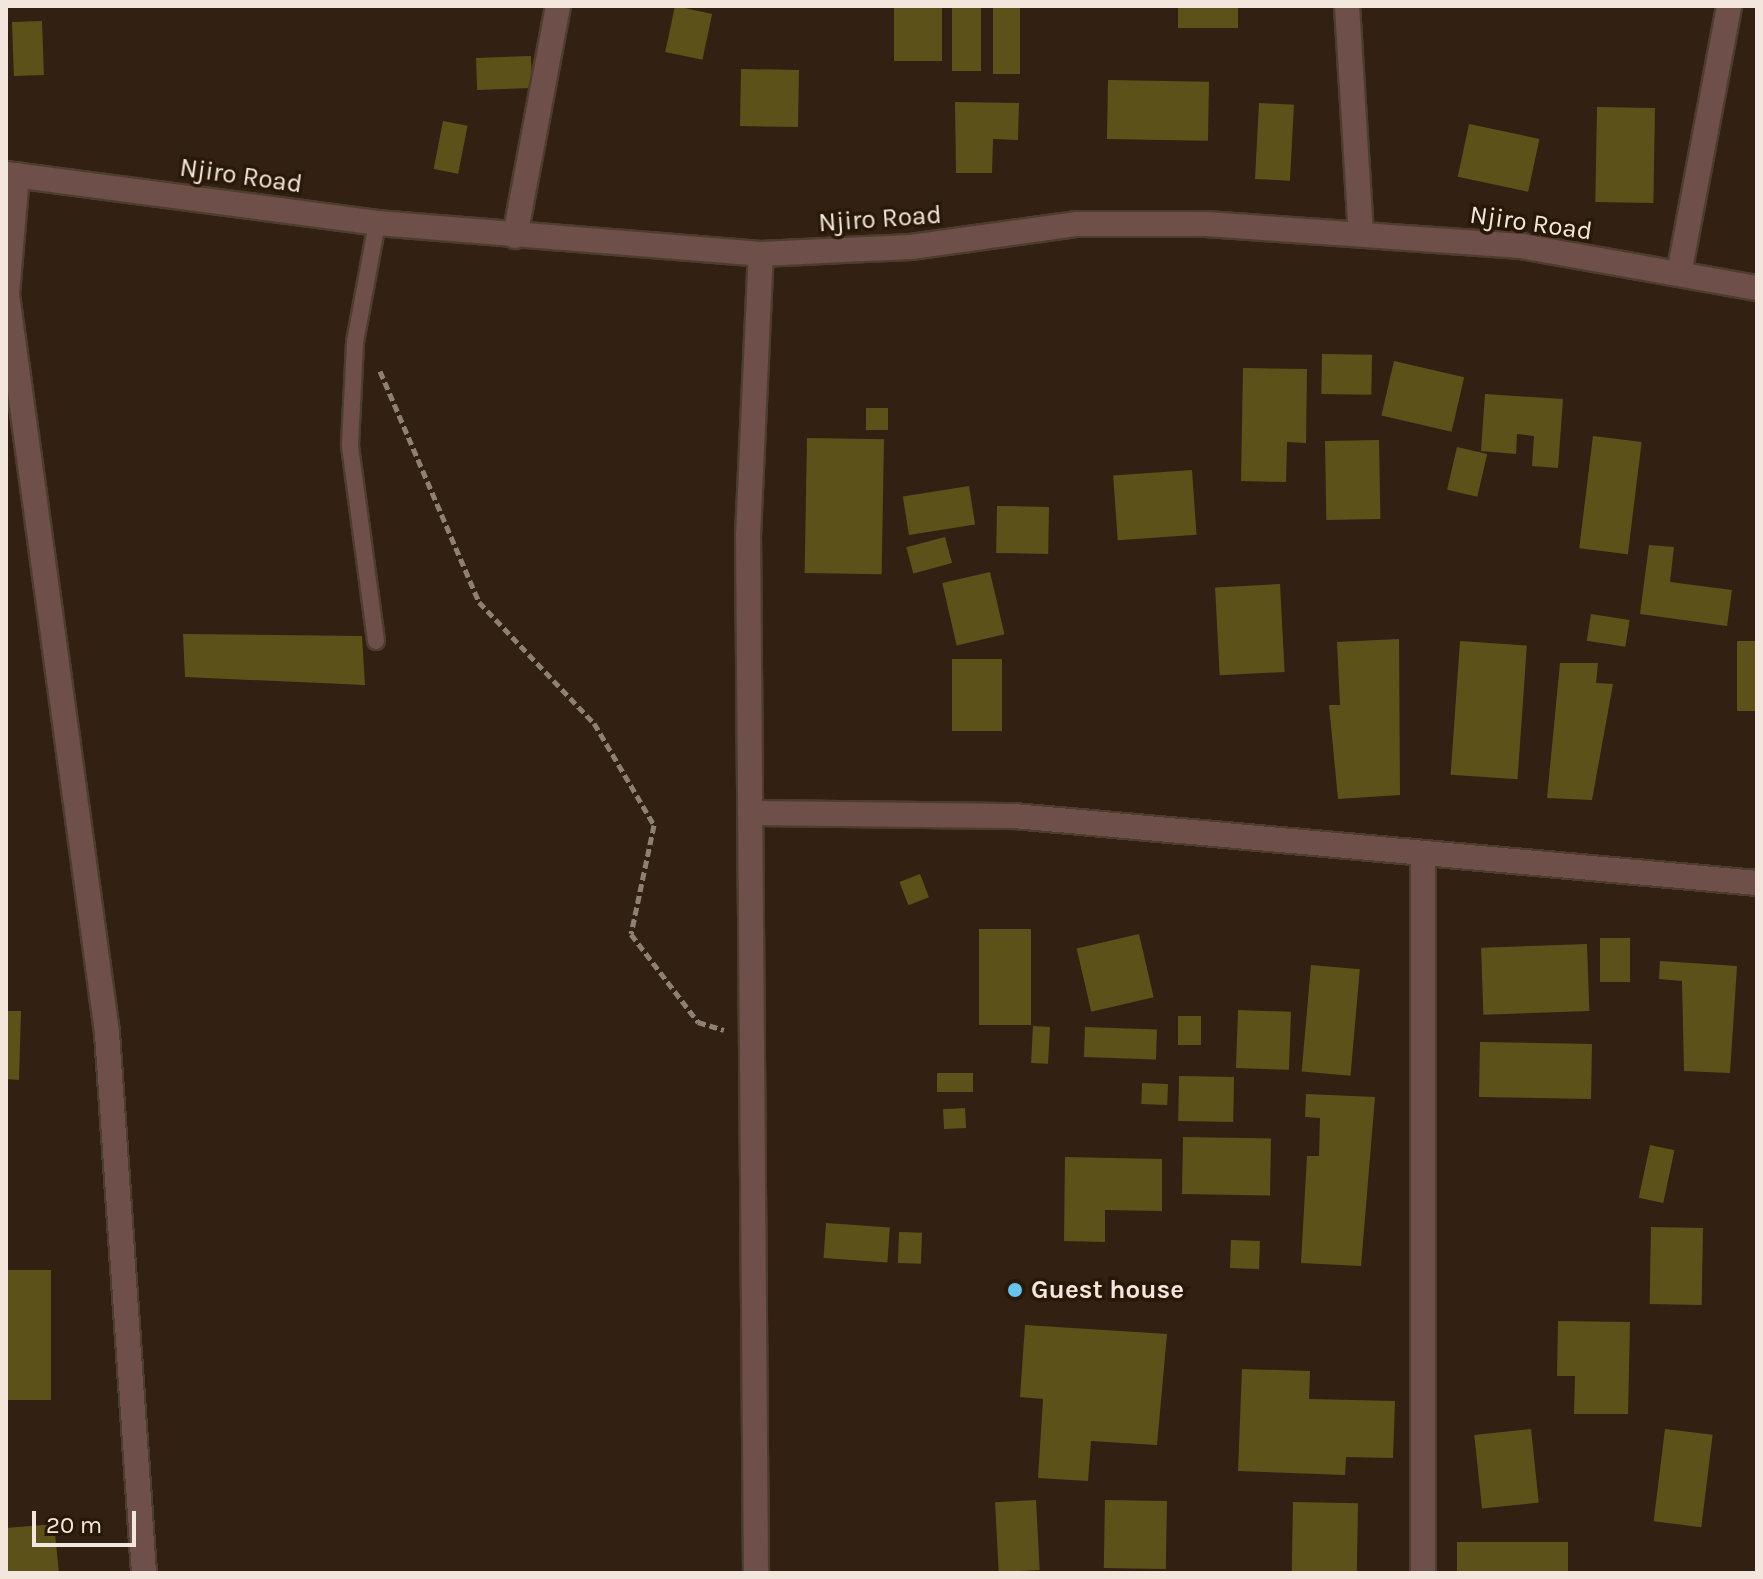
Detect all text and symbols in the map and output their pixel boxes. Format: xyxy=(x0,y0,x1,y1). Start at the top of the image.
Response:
street label: Njiro Road xyxy=(178,152,304,200)
street label: Njiro Road xyxy=(817,199,943,239)
street label: Njiro Road xyxy=(1468,199,1594,247)
place label: Guest house xyxy=(1031,1274,1184,1306)
marker: Guest house xyxy=(1006,1281,1024,1299)
scale bar xyxy=(36,1495,140,1545)
text: 20 m xyxy=(46,1511,102,1539)

